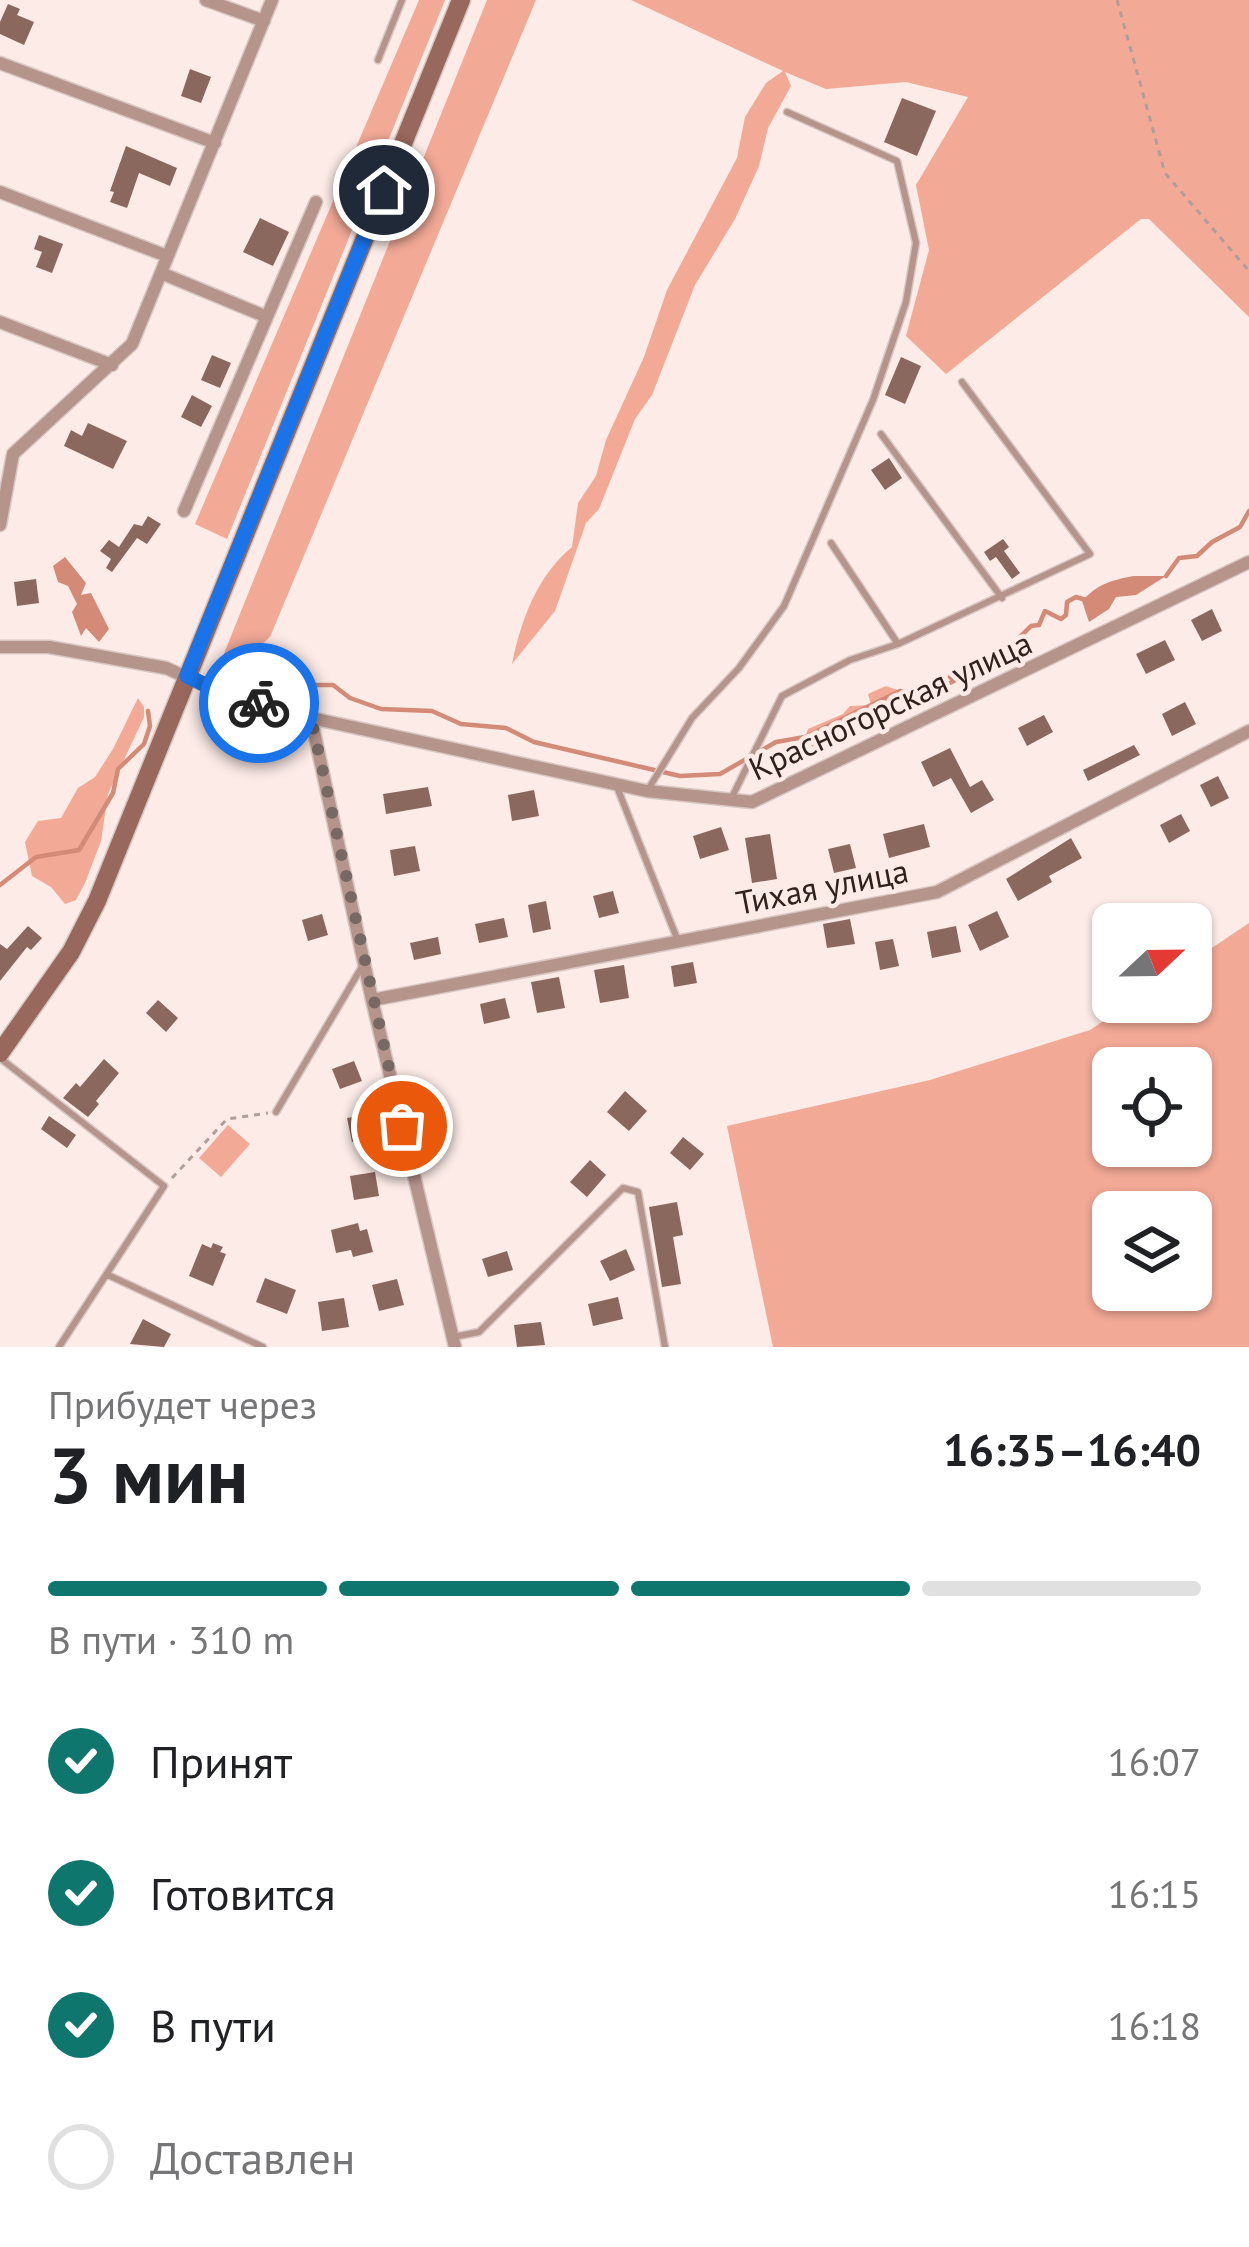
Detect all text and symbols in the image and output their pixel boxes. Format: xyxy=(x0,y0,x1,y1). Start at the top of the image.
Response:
pin xyxy=(333,139,435,241)
icon: home xyxy=(351,157,417,223)
street label: Красногорская улица xyxy=(742,621,1038,789)
courier xyxy=(199,643,319,763)
icon: bike xyxy=(226,670,292,736)
street label: Тихая улица xyxy=(732,848,912,924)
north arrow xyxy=(1092,903,1212,1023)
map controls xyxy=(1092,903,1212,1311)
button: locate xyxy=(1092,1047,1212,1167)
pin xyxy=(351,1075,453,1177)
icon: bag xyxy=(369,1093,435,1159)
button: layers xyxy=(1092,1191,1212,1311)
text: Прибудет через xyxy=(48,1379,317,1430)
text: 16:35–16:40 xyxy=(943,1420,1201,1478)
text: 3 мин xyxy=(48,1424,248,1525)
text: В пути · 310 m xyxy=(48,1614,294,1665)
icon: check xyxy=(48,1728,114,1794)
text: Принят xyxy=(150,1732,292,1790)
text: 16:07 xyxy=(1107,1736,1201,1787)
icon: check xyxy=(48,1860,114,1926)
text: Готовится xyxy=(150,1864,336,1922)
text: 16:15 xyxy=(1107,1868,1201,1919)
icon: check xyxy=(48,1992,114,2058)
text: В пути xyxy=(150,1996,276,2054)
text: 16:18 xyxy=(1107,2000,1201,2051)
text: Доставлен xyxy=(150,2128,355,2186)

